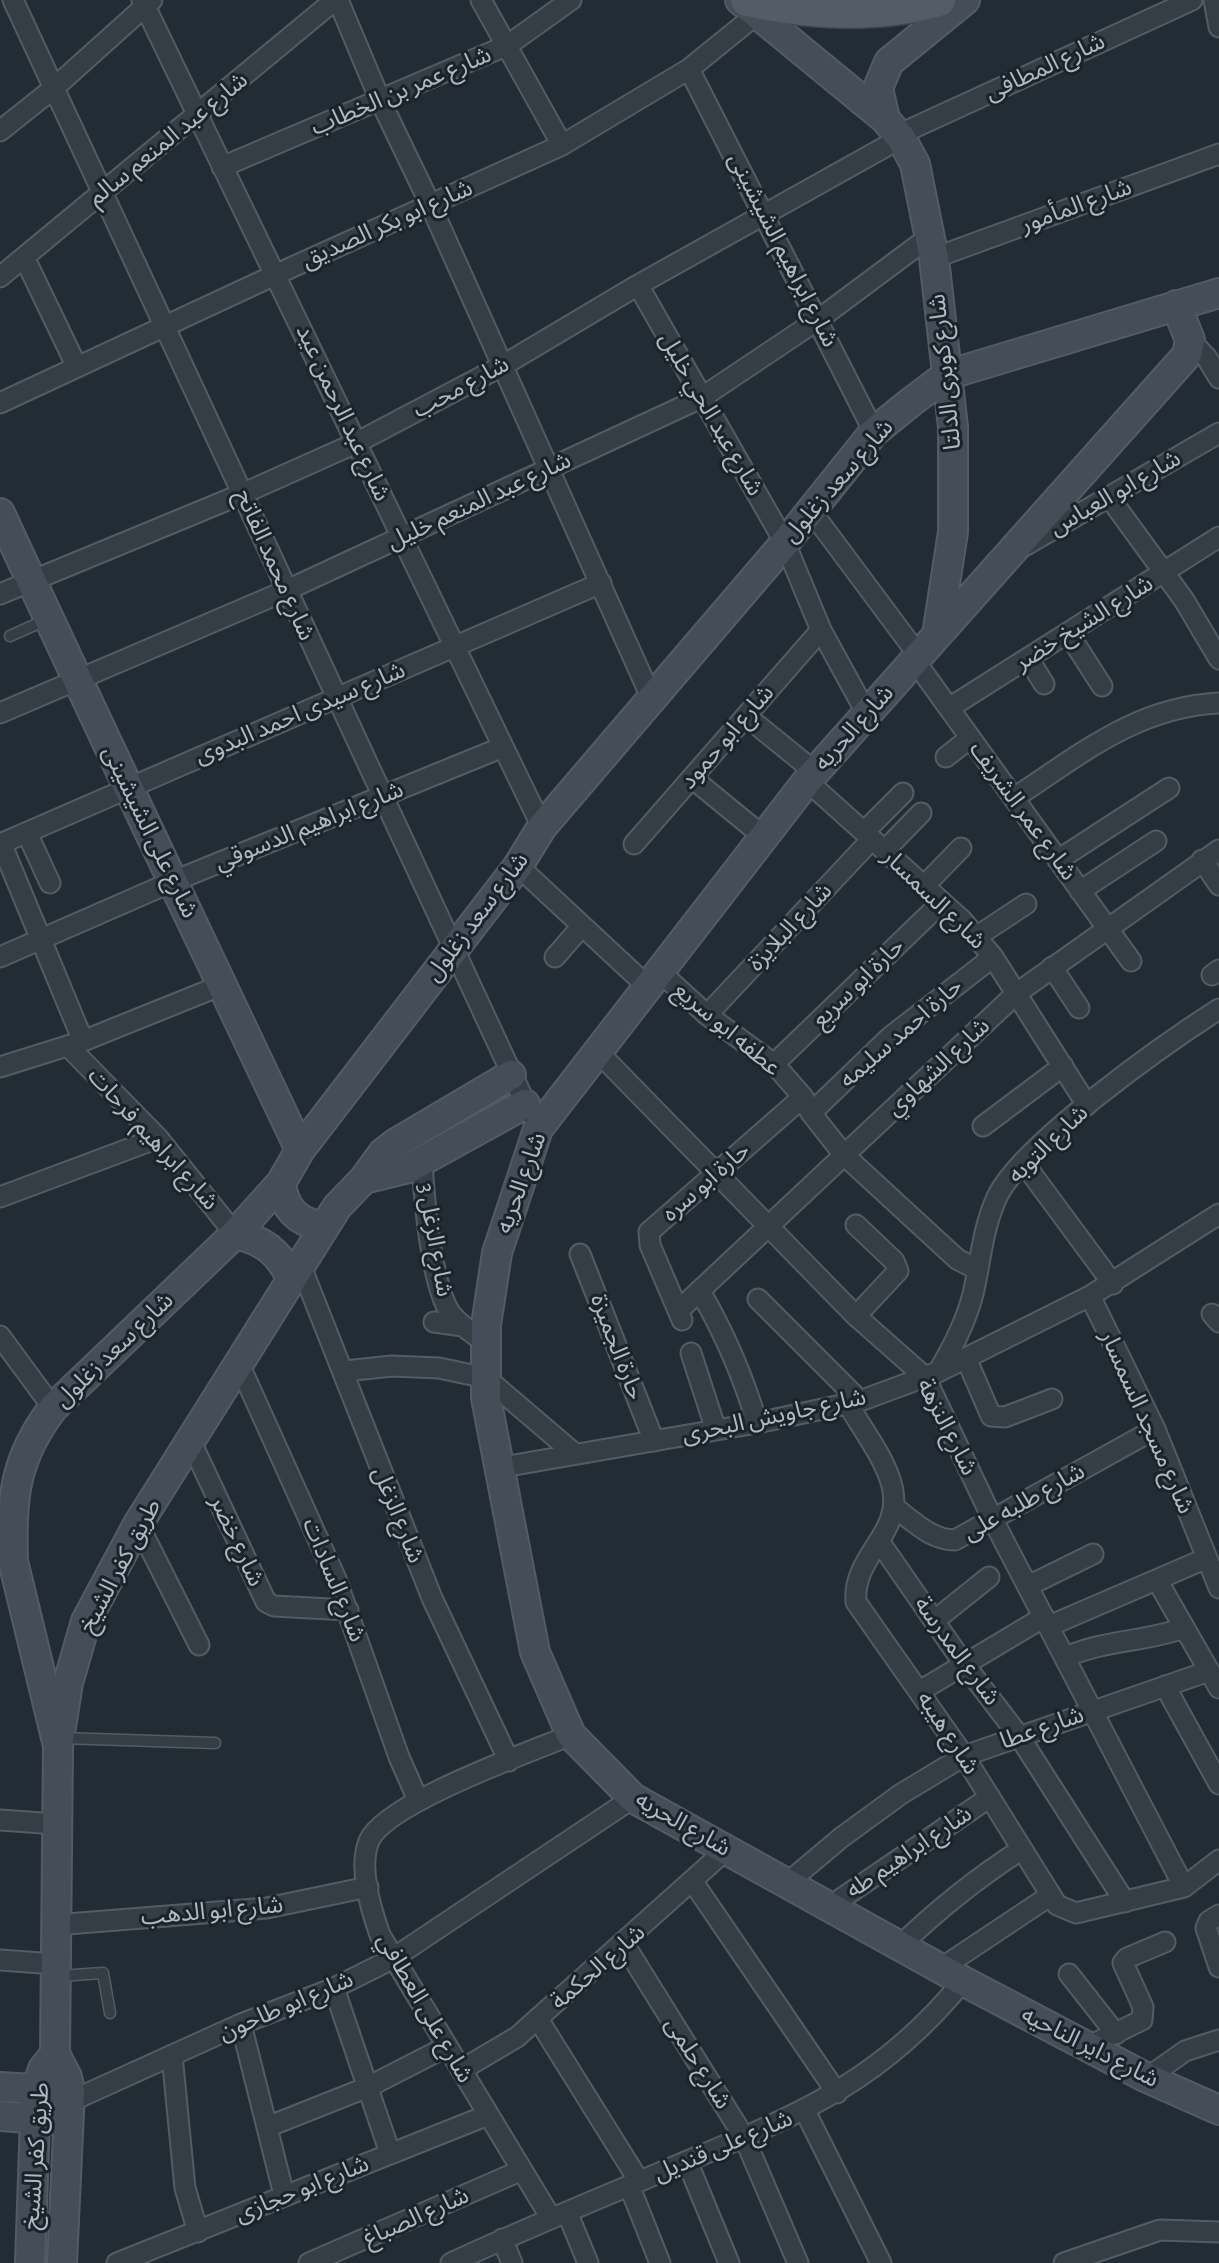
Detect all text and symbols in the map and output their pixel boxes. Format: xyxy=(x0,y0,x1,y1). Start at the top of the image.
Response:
street label: شارع المطافى xyxy=(980,27,1110,107)
street label: شارع عمر بن الخطاب xyxy=(306,40,496,142)
street label: شارع عبد المنعم سالم xyxy=(82,66,254,212)
street label: شارع ابراهيم الشيشينى xyxy=(722,148,844,352)
street label: شارع ابو بكر الصديق xyxy=(297,173,477,275)
street label: شارع المأمور xyxy=(1016,173,1136,239)
street label: شارع كوبرى الدلتا xyxy=(922,292,968,452)
street label: شارع عبد الرحمن عيد xyxy=(289,320,397,506)
street label: شارع عبد الحي خليل xyxy=(652,327,770,501)
street label: شارع محب xyxy=(408,350,514,424)
street label: شارع سعد زغلول xyxy=(777,413,899,549)
street label: شارع ابو العباس xyxy=(1044,444,1186,542)
street label: شارع عبد المنعم خليل xyxy=(382,446,576,556)
street label: شارع محمد الفاتح xyxy=(229,485,321,645)
street label: شارع الشيخ خضر xyxy=(1009,569,1159,677)
street label: شارع سيدى احمد البدوى xyxy=(190,656,410,770)
street label: شارع ابو حمود xyxy=(674,679,780,795)
street label: شارع الحريه xyxy=(808,679,900,777)
street label: شارع عمر الشريف xyxy=(963,736,1083,886)
street label: شارع على الشيشينى xyxy=(96,741,204,923)
street label: شارع ابراهيم الدسوقي xyxy=(210,775,408,877)
street label: شارع السمسار xyxy=(876,842,992,956)
street label: شارع سعد زغلول xyxy=(419,847,535,987)
street label: شارع البلايزة xyxy=(742,877,838,977)
street label: حارة ابو سريع xyxy=(806,932,910,1034)
street label: حارة احمد سليمه xyxy=(834,972,968,1094)
street label: عطفه ابو سريع xyxy=(667,976,787,1082)
street label: شارع الشهاوي xyxy=(880,1012,996,1122)
street label: شارع ابراهيم فرحات xyxy=(81,1062,225,1216)
street label: شارع التوبه xyxy=(1002,1099,1094,1189)
street label: شارع الحريه xyxy=(489,1128,553,1238)
street label: حارة ابو سره xyxy=(656,1136,756,1228)
street label: شارع الزغل 3 xyxy=(411,1181,459,1299)
street label: شارع سعد زغلول xyxy=(49,1286,179,1414)
street label: حارة الجميزة xyxy=(584,1290,650,1404)
street label: شارع مسجد السمسار xyxy=(1094,1326,1200,1518)
street label: شارع النزهة xyxy=(910,1374,984,1480)
street label: شارع جاويش البحرى xyxy=(679,1382,869,1450)
street label: شارع طلبه على xyxy=(958,1457,1090,1547)
street label: شارع الزغل xyxy=(366,1463,430,1567)
street label: شارع خضر xyxy=(203,1491,271,1591)
street label: طريق كفر الشيخ xyxy=(73,1494,167,1638)
street label: شارع السادات xyxy=(296,1514,372,1646)
street label: شارع المدرسة xyxy=(908,1591,1006,1711)
street label: شارع هيبه xyxy=(910,1686,986,1780)
street label: شارع عطا xyxy=(996,1700,1088,1756)
street label: شارع الحريه xyxy=(630,1785,736,1863)
street label: شارع ابراهيم طه xyxy=(841,1799,977,1905)
street label: شارع ابو الدهب xyxy=(140,1890,284,1932)
street label: شارع الحكمة xyxy=(545,1918,651,2016)
street label: شارع على العطافي xyxy=(370,1928,480,2088)
street label: شارع ابو طاحون xyxy=(214,1965,358,2047)
street label: شارع داير الناحيه xyxy=(1016,2000,1164,2094)
street label: شارع حلمى xyxy=(658,2011,738,2115)
street label: طريق كفر الشيخ xyxy=(16,2081,56,2231)
street label: شارع على قنديل xyxy=(649,2104,797,2188)
street label: شارع ابو حجازى xyxy=(231,2149,373,2229)
street label: شارع الصباغ xyxy=(359,2181,473,2253)

